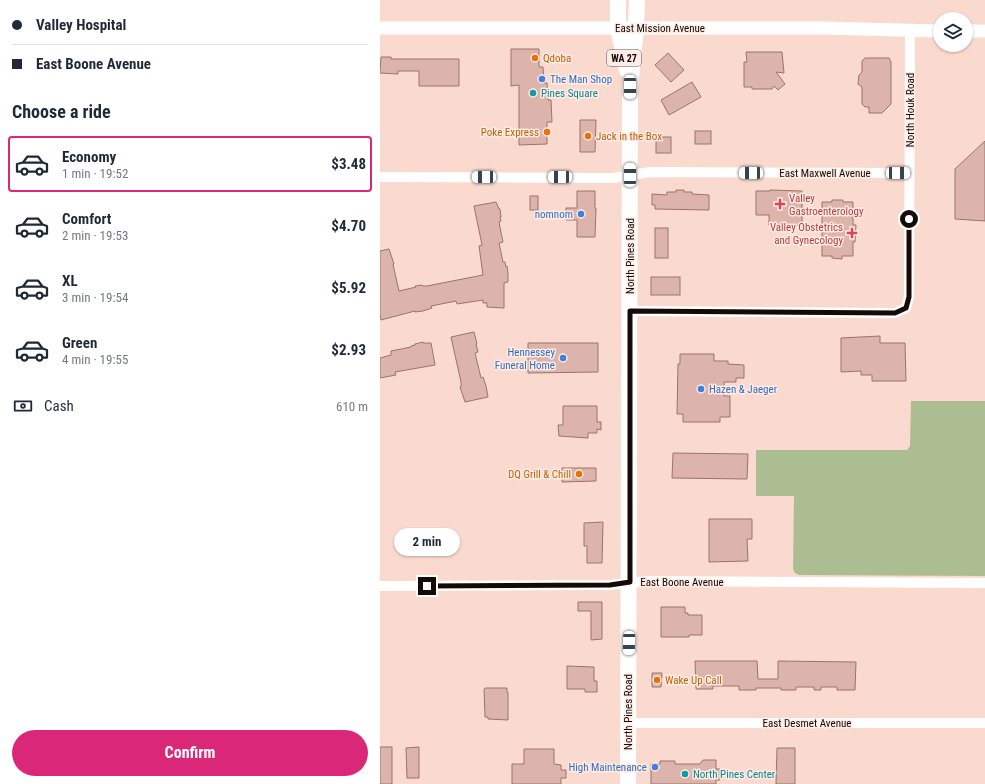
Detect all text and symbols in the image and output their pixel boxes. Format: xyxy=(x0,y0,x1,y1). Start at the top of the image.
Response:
map controls xyxy=(933,12,973,52)
button: layers xyxy=(933,12,973,52)
text: Valley Hospital xyxy=(36,16,126,34)
street label: East Mission Avenue xyxy=(615,22,705,35)
road number: WA 27 xyxy=(607,50,641,66)
place label: Qdoba xyxy=(543,52,571,65)
marker: Qdoba xyxy=(530,53,540,63)
text: East Boone Avenue xyxy=(36,55,151,73)
place label: The Man Shop xyxy=(550,73,612,86)
street label: North Houk Road xyxy=(904,73,917,147)
marker: The Man Shop xyxy=(537,74,547,84)
car xyxy=(624,75,636,99)
place label: Pines Square xyxy=(541,87,598,100)
marker: Pines Square xyxy=(528,88,538,98)
text: Choose a ride xyxy=(12,101,111,122)
place label: Poke Express xyxy=(481,126,539,139)
marker: Poke Express xyxy=(542,127,552,137)
place label: Jack in the Box xyxy=(596,130,662,143)
marker: Jack in the Box xyxy=(583,131,593,141)
icon: car xyxy=(14,146,50,182)
text: Economy xyxy=(62,148,116,166)
text: $3.48 xyxy=(331,155,366,173)
car xyxy=(624,163,636,187)
text: 1 min · 19:52 xyxy=(62,166,128,181)
car xyxy=(739,167,763,179)
street label: East Maxwell Avenue xyxy=(779,167,871,180)
car xyxy=(886,167,910,179)
car xyxy=(472,171,496,183)
car xyxy=(548,171,572,183)
place label: Valley Gastroenterology xyxy=(789,192,864,218)
marker: Valley Gastroenterology xyxy=(774,198,786,210)
icon: car xyxy=(14,208,50,244)
place label: nomnom xyxy=(535,208,573,221)
marker: nomnom xyxy=(576,209,586,219)
text: Comfort xyxy=(62,210,111,228)
route start xyxy=(900,210,918,228)
text: $4.70 xyxy=(331,217,366,235)
street label: North Pines Road xyxy=(624,218,637,294)
place label: Valley Obstetrics and Gynecology xyxy=(770,221,843,247)
marker: Valley Obstetrics and Gynecology xyxy=(846,227,858,239)
text: 2 min · 19:53 xyxy=(62,228,128,243)
icon: car xyxy=(14,270,50,306)
text: XL xyxy=(62,272,78,290)
text: $5.92 xyxy=(331,279,366,297)
text: 3 min · 19:54 xyxy=(62,290,128,305)
icon: car xyxy=(14,332,50,368)
text: Green xyxy=(62,334,97,352)
text: $2.93 xyxy=(331,341,366,359)
place label: Hennessey Funeral Home xyxy=(495,346,555,372)
text: 4 min · 19:55 xyxy=(62,352,128,367)
marker: Hennessey Funeral Home xyxy=(558,353,568,363)
place label: Hazen & Jaeger xyxy=(709,383,778,396)
marker: Hazen & Jaeger xyxy=(696,384,706,394)
icon: cash xyxy=(12,395,34,417)
text: Cash xyxy=(44,397,74,415)
text: 610 m xyxy=(336,399,368,414)
place label: DQ Grill & Chill xyxy=(508,468,571,481)
marker: DQ Grill & Chill xyxy=(574,469,584,479)
callout: 2 min xyxy=(394,528,460,556)
text: 2 min xyxy=(413,534,441,549)
street label: East Boone Avenue xyxy=(640,576,724,589)
route end xyxy=(418,577,436,595)
car xyxy=(623,631,635,655)
street label: North Pines Road xyxy=(622,674,635,750)
place label: Wake Up Call xyxy=(665,674,722,687)
marker: Wake Up Call xyxy=(652,675,662,685)
street label: East Desmet Avenue xyxy=(763,717,851,730)
button: Confirm xyxy=(12,730,368,776)
place label: High Maintenance xyxy=(568,761,647,774)
marker: High Maintenance xyxy=(650,762,660,772)
place label: North Pines Center xyxy=(693,768,776,781)
marker: North Pines Center xyxy=(680,769,690,779)

